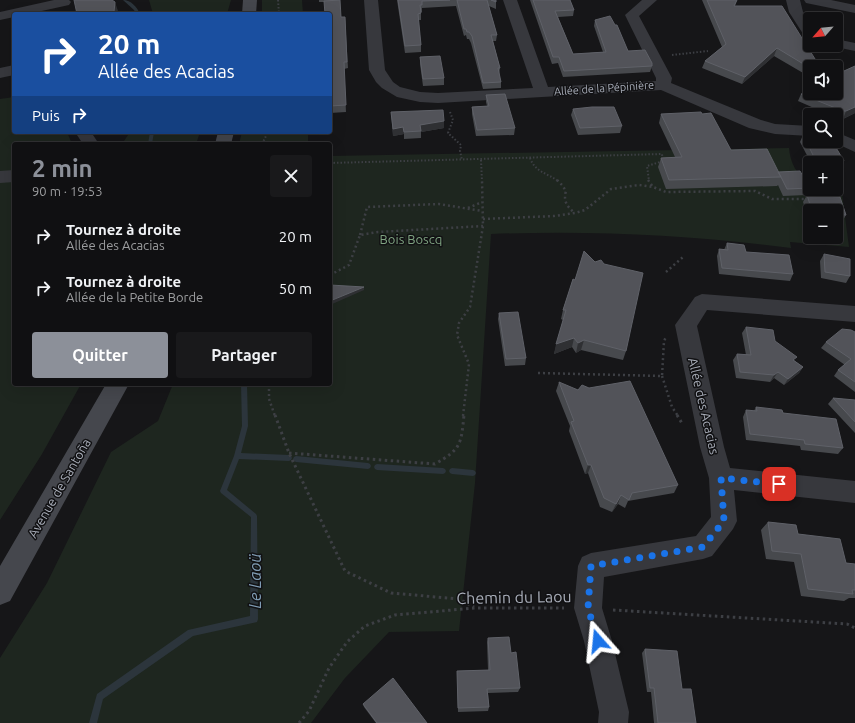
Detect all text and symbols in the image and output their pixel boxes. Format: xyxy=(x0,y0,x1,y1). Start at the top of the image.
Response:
north arrow xyxy=(803,12,843,52)
map controls xyxy=(803,12,843,244)
icon: right xyxy=(32,28,84,80)
text: 20 m xyxy=(98,28,160,59)
button: sound xyxy=(803,60,843,100)
text: Allée des Acacias xyxy=(98,61,235,81)
street label: Allée de la Pépinière xyxy=(553,79,655,97)
icon: right xyxy=(68,104,90,126)
text: Puis xyxy=(32,107,60,124)
button: search xyxy=(803,108,843,148)
text: 2 min xyxy=(32,155,93,182)
button: close xyxy=(270,155,312,197)
button: + xyxy=(803,156,843,196)
text: 90 m · 19:53 xyxy=(32,184,103,198)
button: − xyxy=(803,204,843,244)
text: Tournez à droite xyxy=(66,221,181,238)
icon: right xyxy=(32,225,54,247)
text: 20 m xyxy=(279,228,312,245)
park label: Bois Boscq xyxy=(380,232,442,246)
text: Allée des Acacias xyxy=(66,238,165,252)
text: Tournez à droite xyxy=(66,273,181,290)
icon: right xyxy=(32,277,54,299)
text: 50 m xyxy=(279,280,312,297)
text: Allée de la Petite Borde xyxy=(66,290,203,304)
button: Quitter xyxy=(32,332,168,378)
button: Partager xyxy=(176,332,312,378)
street label: Allée des Acacias xyxy=(686,356,722,456)
street label: Avenue de Santoña xyxy=(25,436,93,540)
pin xyxy=(762,467,796,501)
icon: arrive xyxy=(768,473,790,495)
water label: Le Laoü xyxy=(245,553,264,609)
street label: Chemin du Laou xyxy=(456,587,572,607)
position arrow xyxy=(577,620,619,662)

